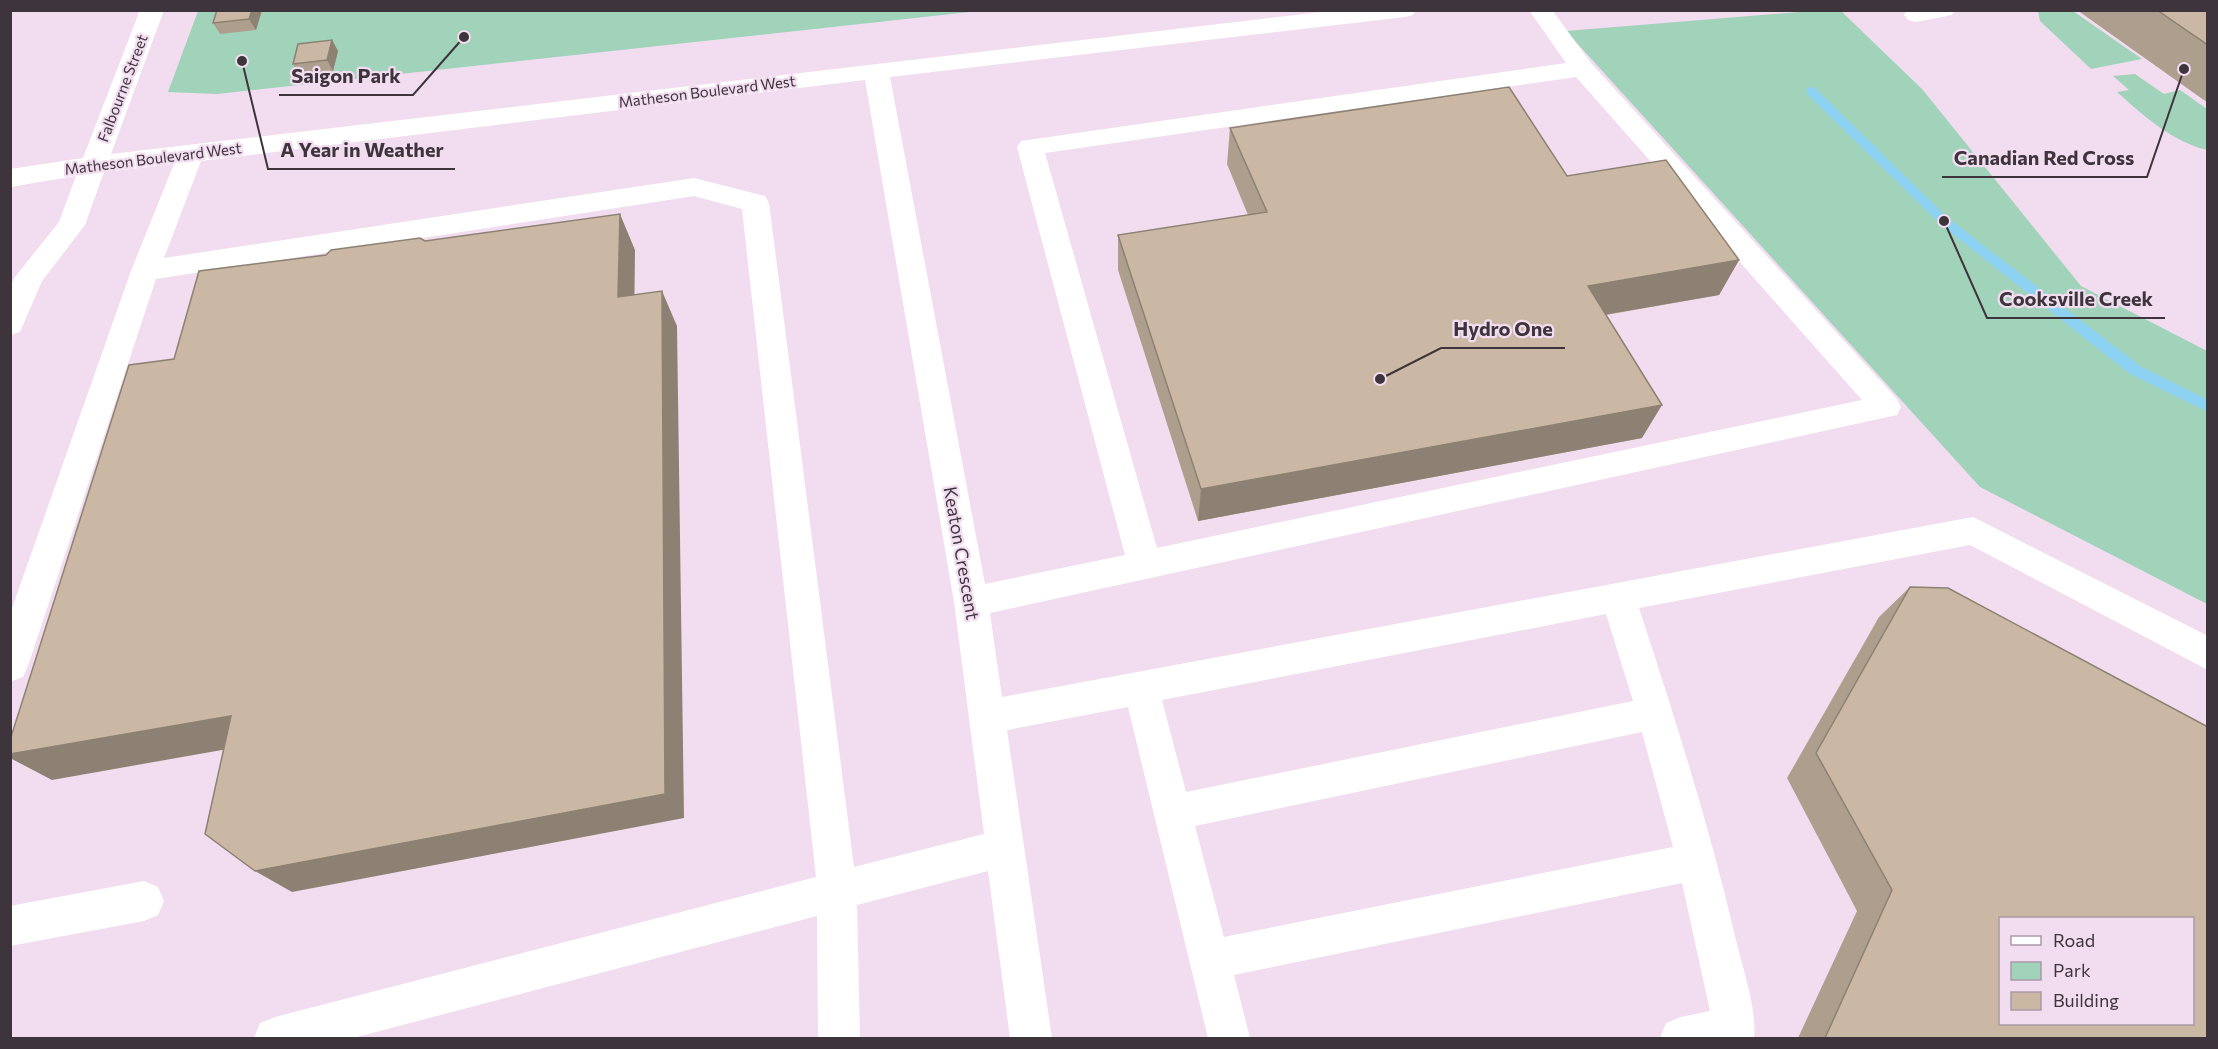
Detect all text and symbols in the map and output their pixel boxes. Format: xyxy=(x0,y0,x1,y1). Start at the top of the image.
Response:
street label: Falbourne Street xyxy=(93,32,151,144)
callout: Saigon Park xyxy=(279,57,413,95)
text: Saigon Park xyxy=(291,63,401,87)
street label: Matheson Boulevard West xyxy=(617,71,797,111)
callout: A Year in Weather xyxy=(268,131,455,169)
text: A Year in Weather xyxy=(280,137,444,161)
street label: Matheson Boulevard West xyxy=(63,138,243,178)
callout: Canadian Red Cross xyxy=(1942,139,2147,177)
text: Canadian Red Cross xyxy=(1954,145,2134,169)
callout: Cooksville Creek xyxy=(1987,280,2165,318)
text: Cooksville Creek xyxy=(1999,286,2154,310)
callout: Hydro One xyxy=(1441,310,1565,348)
text: Hydro One xyxy=(1453,316,1553,340)
street label: Keaton Crescent xyxy=(939,485,985,621)
legend xyxy=(1999,917,2194,1025)
text: Road xyxy=(2053,929,2095,951)
text: Park xyxy=(2053,959,2091,981)
text: Building xyxy=(2053,989,2119,1011)

